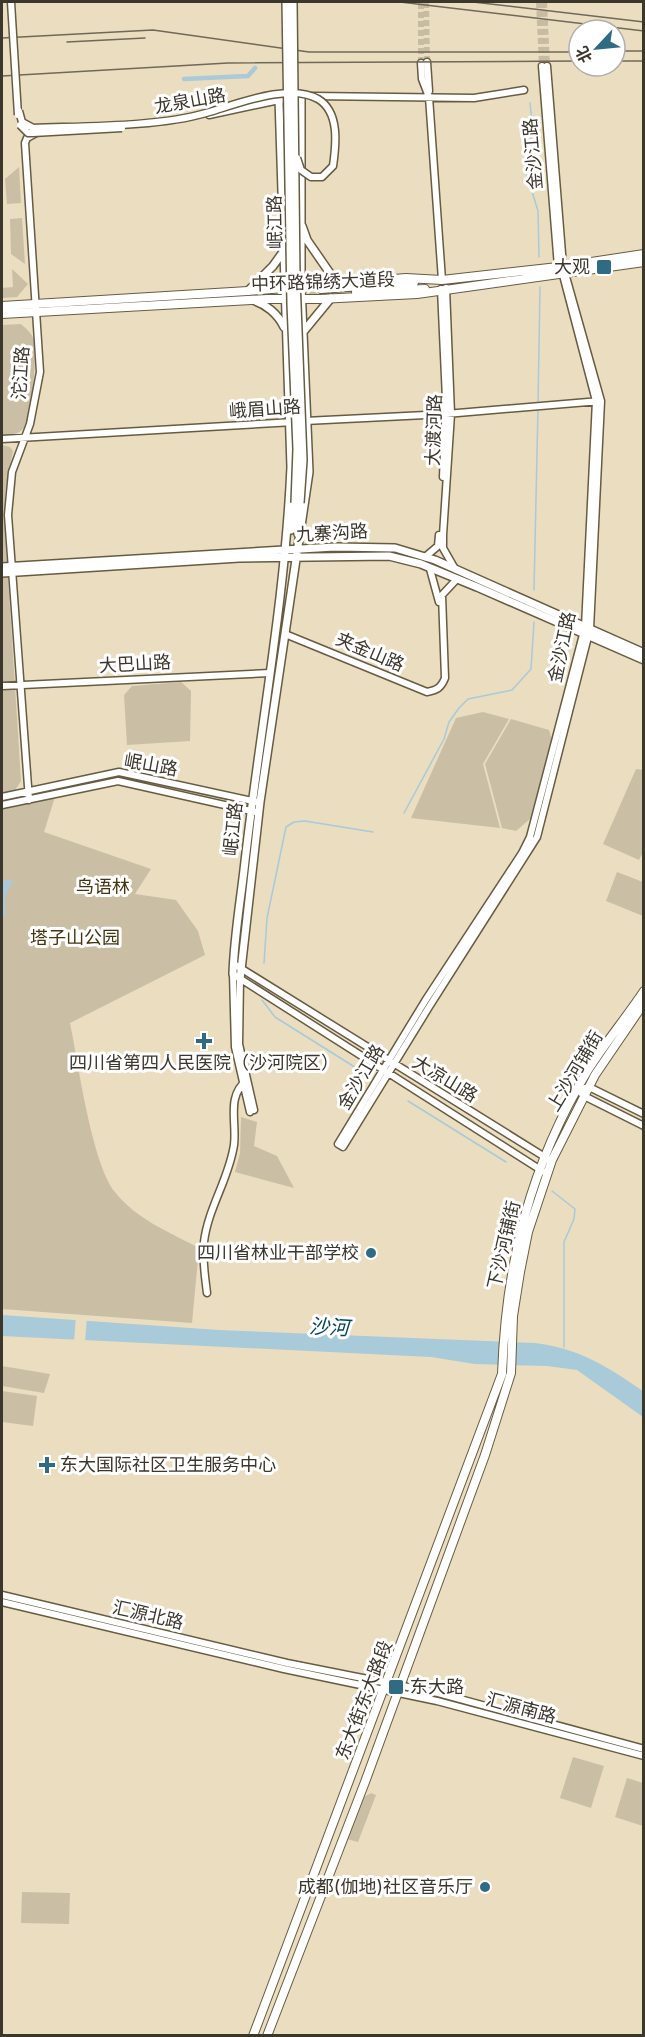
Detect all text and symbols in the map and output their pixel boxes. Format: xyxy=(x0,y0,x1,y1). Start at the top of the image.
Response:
north arrow xyxy=(567,18,627,78)
text: 北 xyxy=(571,43,596,66)
street label: 龙泉山路 xyxy=(153,84,227,117)
street label: 金沙江路 xyxy=(519,117,546,191)
street label: 岷江路 xyxy=(264,195,285,249)
place label: 大观 xyxy=(554,256,590,277)
marker: 大观 xyxy=(595,258,613,276)
street label: 中环路锦绣大道段 xyxy=(251,268,395,295)
street label: 沱江路 xyxy=(8,345,33,401)
street label: 大渡河路 xyxy=(422,394,445,466)
street label: 峨眉山路 xyxy=(228,396,302,421)
street label: 九寨沟路 xyxy=(295,520,368,545)
street label: 金沙江路 xyxy=(544,609,579,684)
street label: 夹金山路 xyxy=(333,628,407,675)
street label: 大巴山路 xyxy=(98,651,171,676)
street label: 岷山路 xyxy=(123,749,179,780)
street label: 岷江路 xyxy=(219,801,246,857)
park label: 鸟语林 xyxy=(76,876,130,897)
park label: 塔子山公园 xyxy=(30,927,120,948)
street label: 上沙河铺街 xyxy=(542,1027,607,1115)
marker: 四川省第四人民医院（沙河院区） xyxy=(195,1032,213,1050)
street label: 金沙江路 xyxy=(333,1040,388,1113)
street label: 大凉山路 xyxy=(409,1051,482,1106)
place label: 四川省第四人民医院（沙河院区） xyxy=(69,1052,339,1073)
street label: 下沙河铺街 xyxy=(483,1199,524,1291)
place label: 四川省林业干部学校 xyxy=(197,1242,359,1263)
marker: 四川省林业干部学校 xyxy=(364,1246,378,1260)
water label: 沙河 xyxy=(308,1314,354,1340)
place label: 东大国际社区卫生服务中心 xyxy=(60,1454,276,1475)
marker: 东大国际社区卫生服务中心 xyxy=(38,1456,56,1474)
street label: 汇源北路 xyxy=(111,1596,186,1633)
street label: 东大街东大路段 xyxy=(331,1637,396,1762)
place label: 东大路 xyxy=(410,1676,464,1697)
marker: 东大路 xyxy=(387,1678,405,1696)
street label: 汇源南路 xyxy=(484,1688,559,1727)
place label: 成都(伽地)社区音乐厅 xyxy=(298,1876,473,1897)
marker: 成都(伽地)社区音乐厅 xyxy=(478,1880,492,1894)

